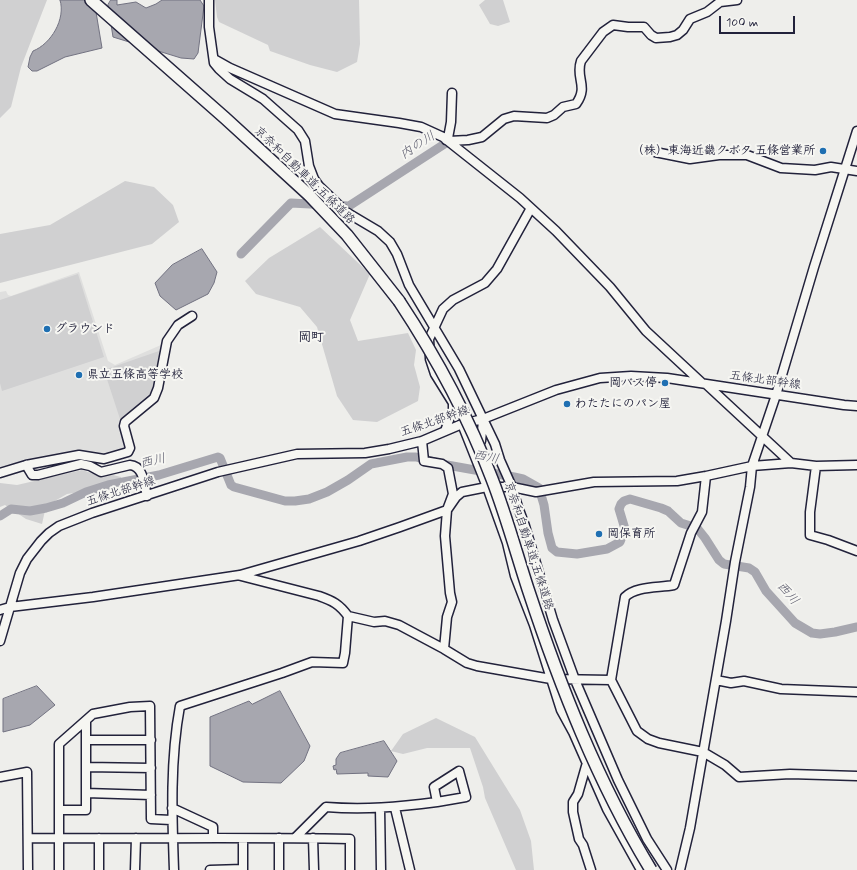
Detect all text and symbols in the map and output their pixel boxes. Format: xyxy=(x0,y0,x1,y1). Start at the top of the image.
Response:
scale bar xyxy=(721,8,797,34)
text: 100 m xyxy=(726,15,758,31)
street label: 京奈和自動車道;五條道路 xyxy=(251,124,357,228)
water label: 内の川 xyxy=(397,129,439,163)
place label: （株）東海近畿クボタ 五條営業所 xyxy=(632,144,815,158)
marker: （株）東海近畿クボタ 五條営業所 xyxy=(818,146,828,156)
place label: グラウンド xyxy=(55,322,115,336)
marker: グラウンド xyxy=(42,324,52,334)
district label: 岡町 xyxy=(298,330,324,346)
place label: 県立五條高等学校 xyxy=(87,368,183,382)
street label: 五條北部幹線 xyxy=(728,369,802,393)
marker: 県立五條高等学校 xyxy=(74,370,84,380)
place label: 岡バス停 xyxy=(609,376,657,390)
marker: 岡バス停 xyxy=(660,378,670,388)
place label: わたたにのパン屋 xyxy=(575,397,671,411)
marker: わたたにのパン屋 xyxy=(562,399,572,409)
street label: 五條北部幹線 xyxy=(399,403,471,441)
water label: 西川 xyxy=(472,448,500,468)
water label: 西川 xyxy=(138,451,168,473)
street label: 五條北部幹線 xyxy=(85,474,157,510)
street label: 京奈和自動車道;五條道路 xyxy=(500,480,556,612)
place label: 岡保育所 xyxy=(607,527,655,541)
marker: 岡保育所 xyxy=(594,529,604,539)
water label: 西川 xyxy=(773,579,801,609)

